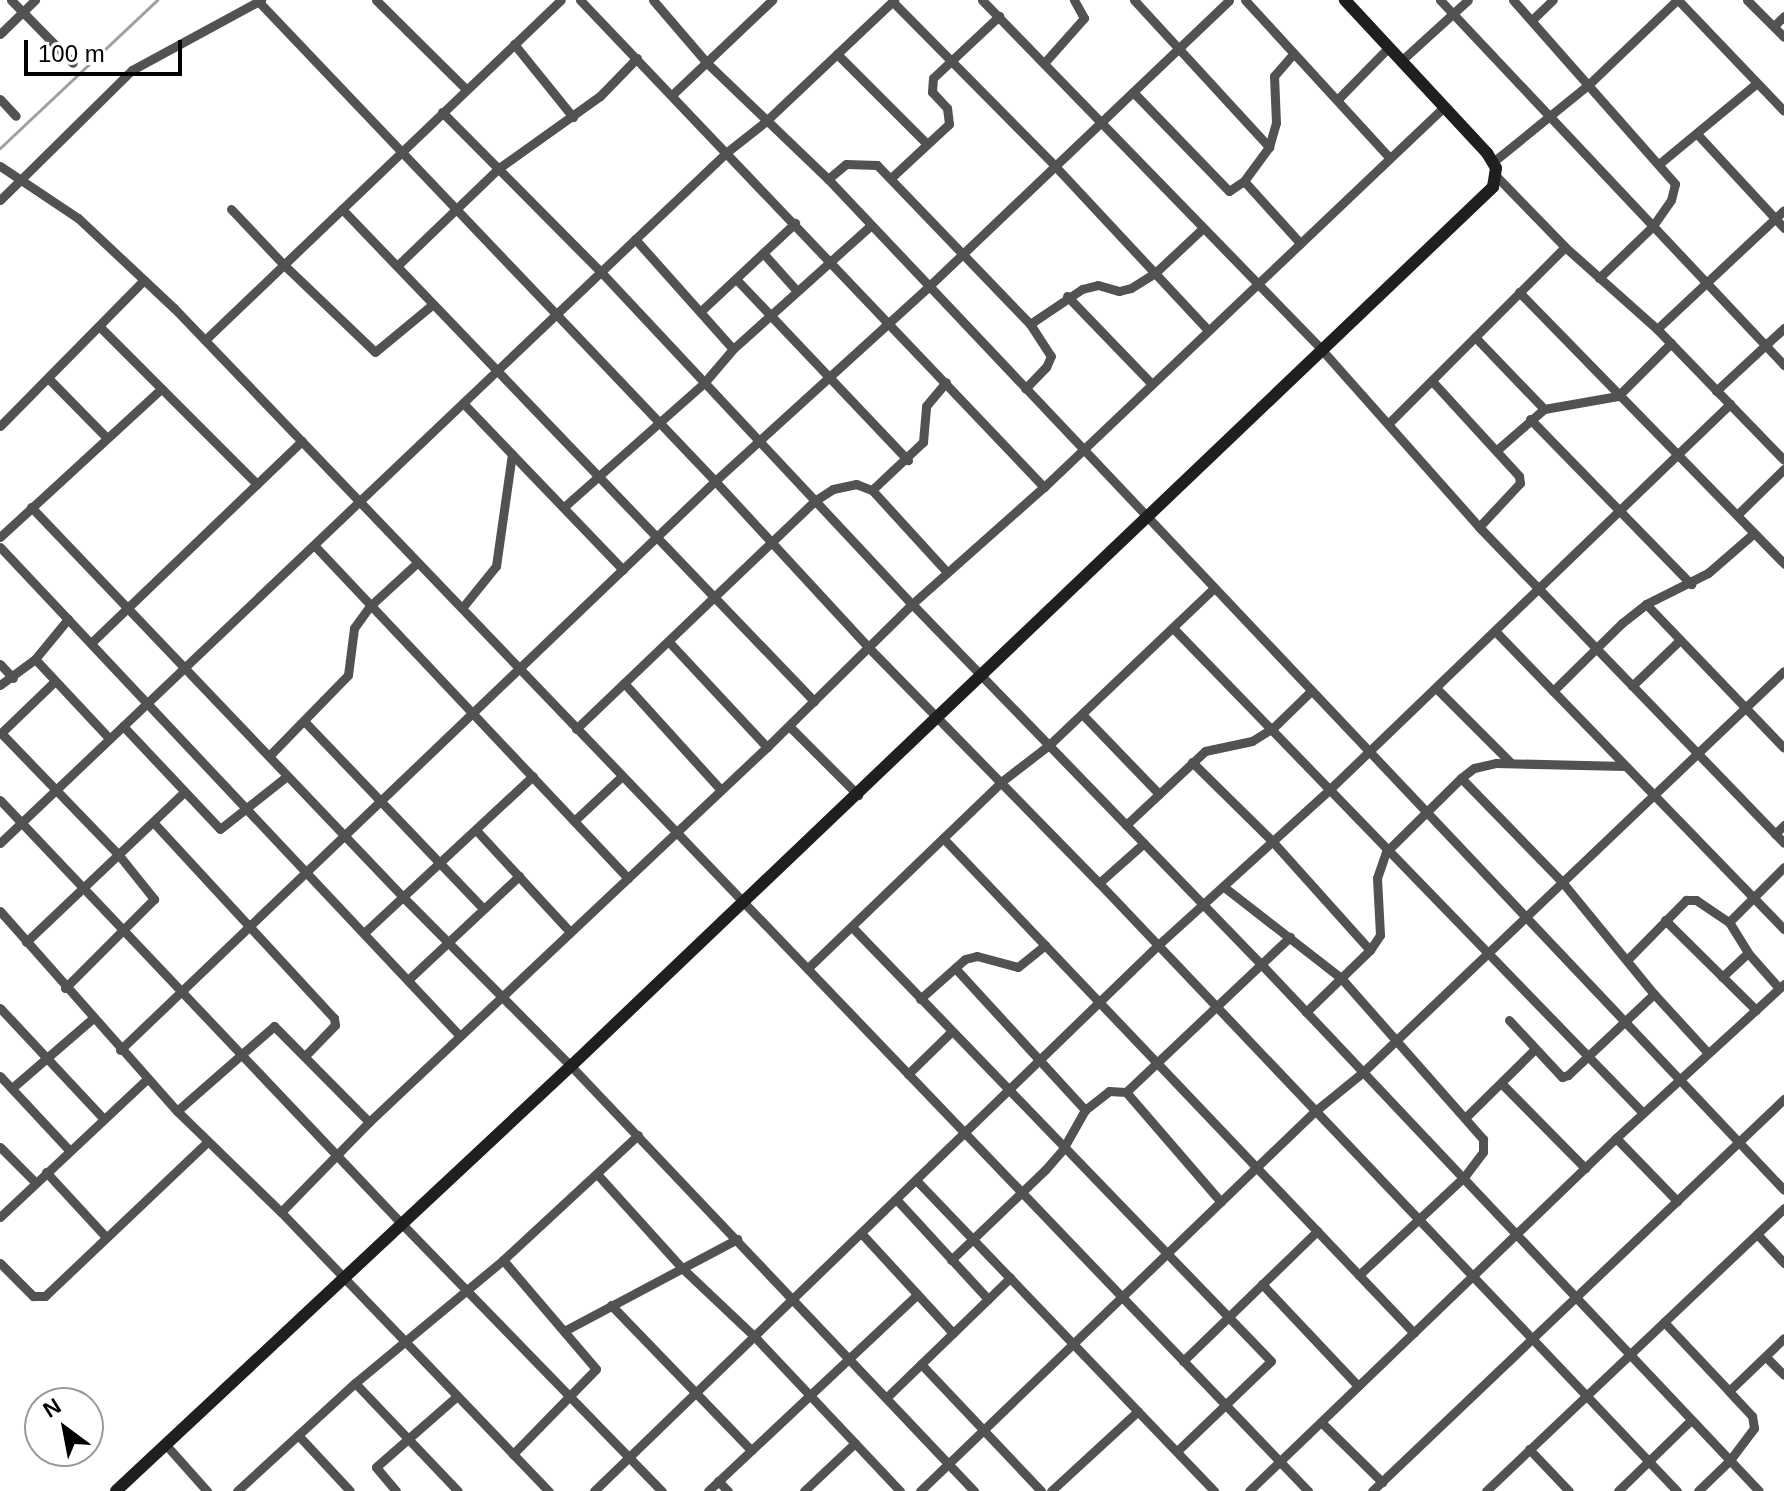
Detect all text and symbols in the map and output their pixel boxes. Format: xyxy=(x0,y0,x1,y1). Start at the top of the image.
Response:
scale bar xyxy=(28,24,186,74)
text: 100 m xyxy=(38,40,105,67)
north arrow xyxy=(24,1387,104,1467)
text: N xyxy=(39,1393,65,1423)

